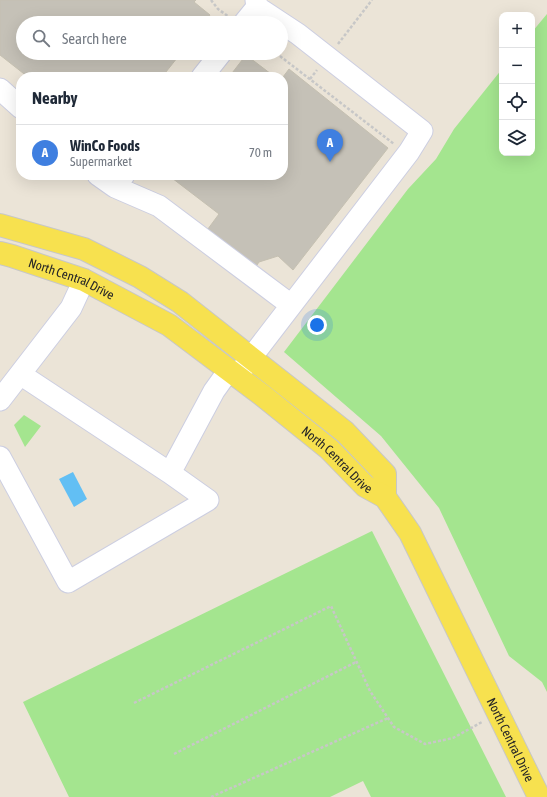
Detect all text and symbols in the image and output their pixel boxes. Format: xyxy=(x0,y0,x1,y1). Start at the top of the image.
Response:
map controls xyxy=(499,12,535,156)
button: + xyxy=(499,12,535,48)
search box xyxy=(16,16,288,60)
icon: search xyxy=(30,27,52,49)
text: Search here xyxy=(62,30,127,47)
button: − xyxy=(499,48,535,84)
button: locate xyxy=(499,84,535,120)
text: Nearby xyxy=(32,88,78,108)
button: layers xyxy=(499,120,535,156)
pin: A xyxy=(317,129,343,162)
text: WinCo Foods xyxy=(70,137,140,154)
text: A xyxy=(42,145,48,160)
text: 70 m xyxy=(249,145,272,160)
text: Supermarket xyxy=(70,154,132,169)
street label: North Central Drive xyxy=(27,255,117,303)
your location xyxy=(307,315,327,335)
street label: North Central Drive xyxy=(299,423,375,496)
street label: North Central Drive xyxy=(484,695,537,784)

